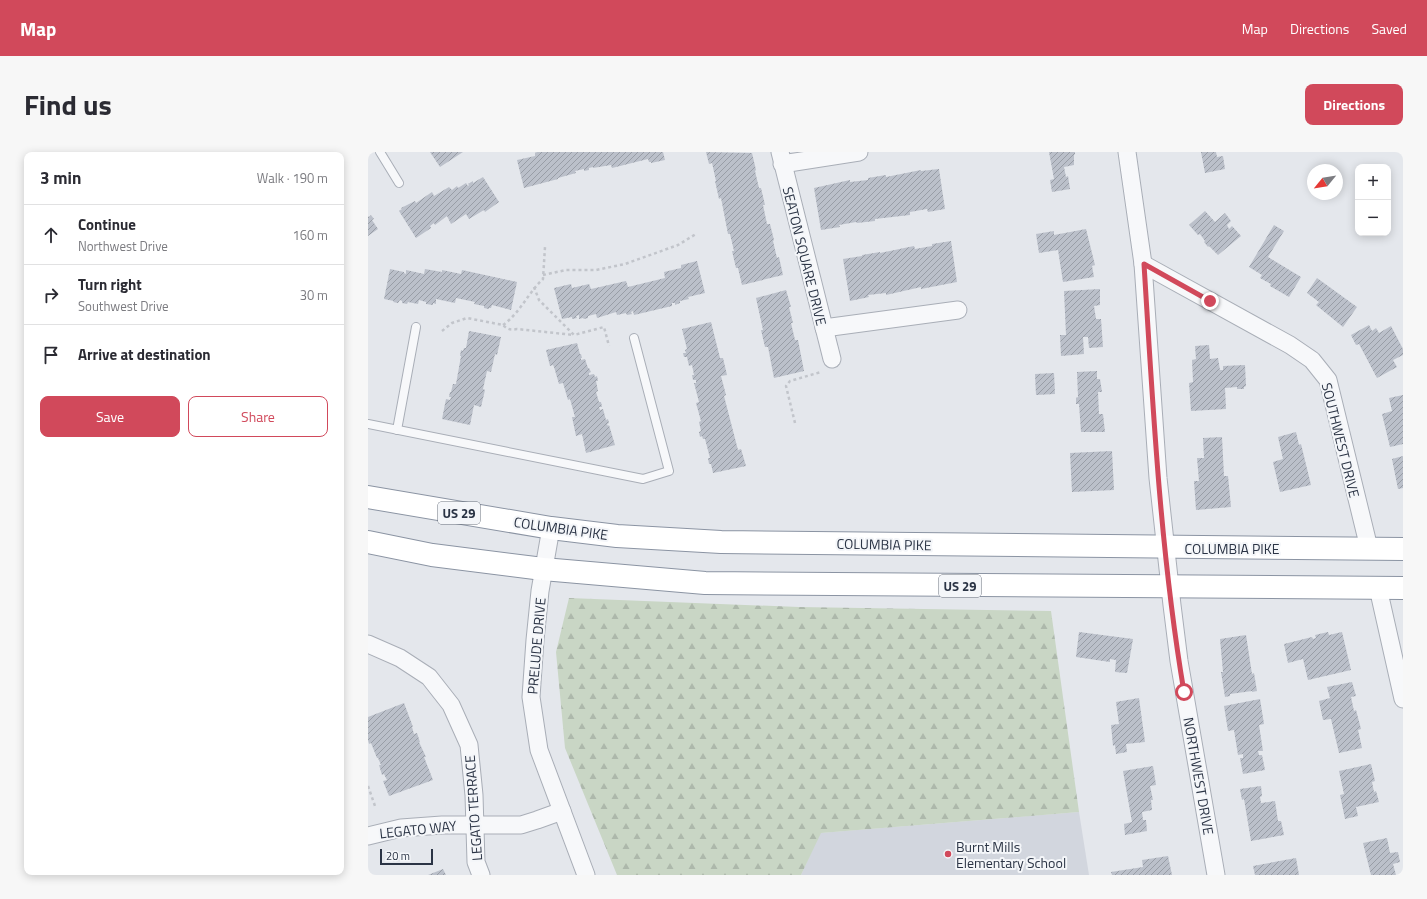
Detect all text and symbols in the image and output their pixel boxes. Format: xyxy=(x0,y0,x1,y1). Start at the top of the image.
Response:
text: Map xyxy=(20,14,56,43)
text: Map xyxy=(1242,18,1268,39)
text: Directions xyxy=(1290,18,1349,39)
text: Saved xyxy=(1371,18,1407,39)
text: Find us xyxy=(24,83,112,126)
button: Directions xyxy=(1305,84,1403,125)
north arrow xyxy=(1307,164,1343,200)
map controls xyxy=(1355,164,1391,236)
button: + xyxy=(1355,164,1391,200)
text: 3 min xyxy=(40,165,81,191)
text: Walk · 190 m xyxy=(257,168,328,188)
street label: SEATON SQUARE DRIVE xyxy=(778,184,832,328)
button: − xyxy=(1355,200,1391,236)
text: Continue xyxy=(78,213,136,236)
icon: ahead xyxy=(40,224,62,246)
text: 160 m xyxy=(292,225,328,245)
text: Northwest Drive xyxy=(78,236,168,256)
text: Turn right xyxy=(78,273,142,296)
icon: right xyxy=(40,284,62,306)
text: 30 m xyxy=(300,285,328,305)
route end xyxy=(1201,292,1219,310)
text: Southwest Drive xyxy=(78,296,169,316)
text: Arrive at destination xyxy=(78,343,211,366)
icon: arrive xyxy=(40,344,62,366)
street label: SOUTHWEST DRIVE xyxy=(1317,380,1365,500)
button: Save xyxy=(40,396,180,437)
button: Share xyxy=(188,396,328,437)
road number: US 29 xyxy=(438,502,480,524)
street label: COLUMBIA PIKE xyxy=(513,511,610,545)
street label: COLUMBIA PIKE xyxy=(836,533,932,555)
street label: COLUMBIA PIKE xyxy=(1185,538,1280,559)
road number: US 29 xyxy=(939,575,981,597)
street label: PRELUDE DRIVE xyxy=(521,596,551,695)
route start xyxy=(1175,683,1193,701)
street label: NORTHWEST DRIVE xyxy=(1178,716,1220,837)
street label: LEGATO TERRACE xyxy=(459,754,487,862)
street label: LEGATO WAY xyxy=(378,814,458,843)
place label: Burnt Mills Elementary School xyxy=(956,836,1066,873)
scale bar xyxy=(380,847,433,866)
text: 20 m xyxy=(386,848,410,864)
marker: Burnt Mills Elementary School xyxy=(943,849,953,859)

